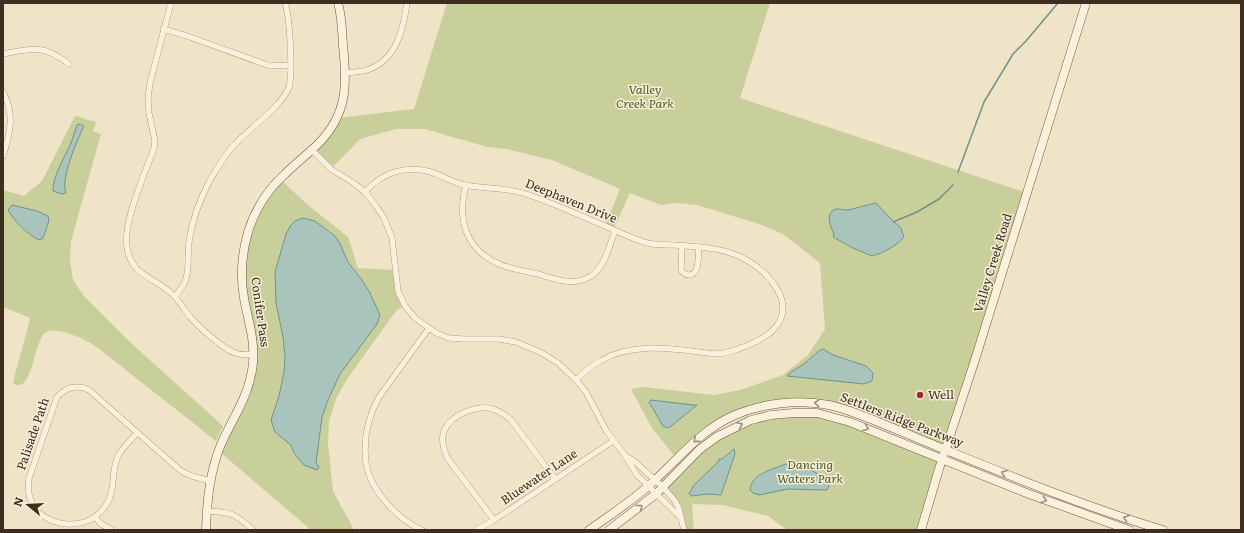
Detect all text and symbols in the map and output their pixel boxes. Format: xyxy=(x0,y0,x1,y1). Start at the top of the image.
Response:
park label: Valley Creek Park xyxy=(616,80,674,112)
street label: Deephaven Drive xyxy=(523,173,620,227)
street label: Valley Creek Road xyxy=(968,210,1016,315)
street label: Conifer Pass xyxy=(247,276,275,349)
place label: Well xyxy=(928,385,954,403)
street label: Settlers Ridge Parkway xyxy=(838,387,967,451)
marker: Well xyxy=(915,390,925,400)
street label: Palisade Path xyxy=(11,395,53,472)
one-way arrow xyxy=(814,399,820,408)
one-way arrow xyxy=(735,422,743,430)
one-way arrow xyxy=(861,423,869,431)
one-way arrow xyxy=(693,435,701,442)
street label: Bluewater Lane xyxy=(497,444,580,508)
park label: Dancing Waters Park xyxy=(777,455,843,487)
one-way arrow xyxy=(1001,470,1008,478)
north arrow xyxy=(8,485,48,525)
text: N xyxy=(9,495,27,508)
one-way arrow xyxy=(1040,495,1047,503)
one-way arrow xyxy=(636,504,643,511)
one-way arrow xyxy=(1123,514,1130,523)

